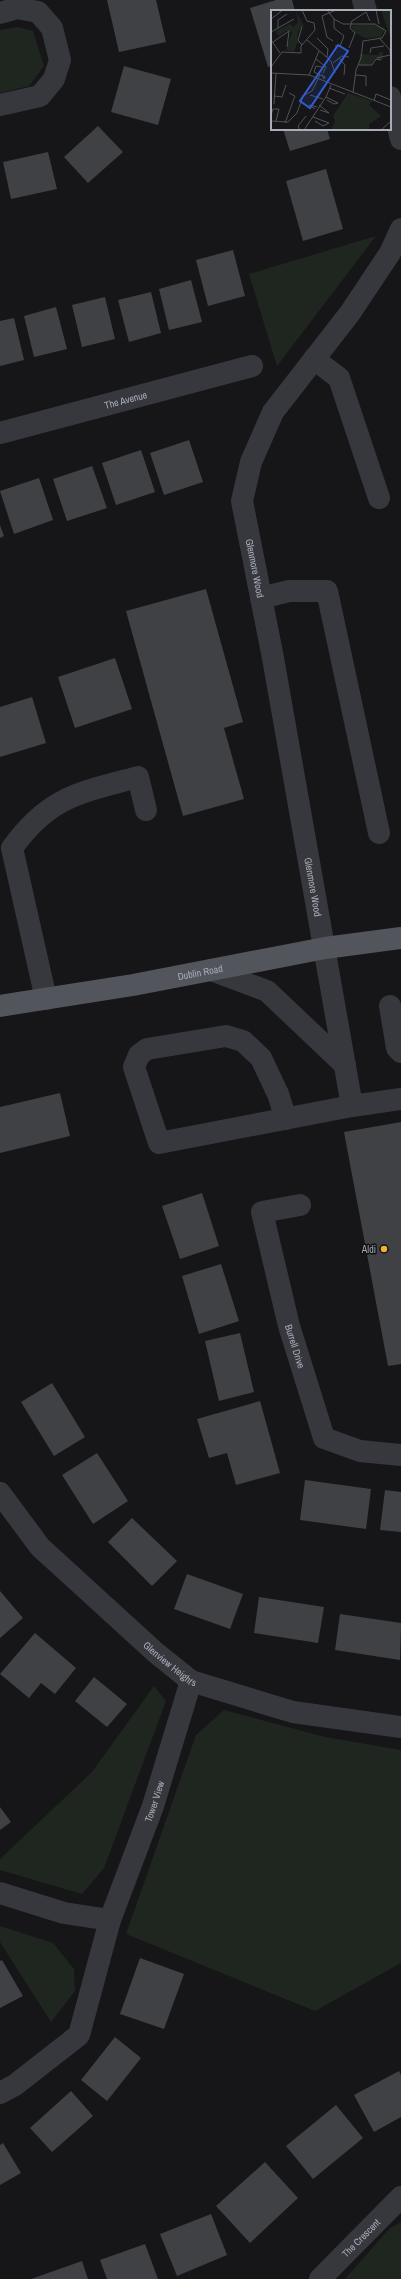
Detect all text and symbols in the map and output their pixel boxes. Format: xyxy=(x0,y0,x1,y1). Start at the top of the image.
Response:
inset map xyxy=(271,10,391,130)
street label: The Avenue xyxy=(103,388,149,412)
street label: Glenmore Wood xyxy=(243,538,267,599)
street label: Glenmore Wood xyxy=(301,856,324,917)
street label: Dublin Road xyxy=(177,962,224,983)
place label: Aldi xyxy=(361,1243,376,1256)
marker: Aldi xyxy=(379,1244,389,1254)
street label: Burrell Drive xyxy=(282,1323,308,1371)
street label: Glenview Heights xyxy=(140,1639,198,1689)
street label: Tower View xyxy=(142,1779,167,1824)
street label: The Crescent xyxy=(339,2215,384,2260)

